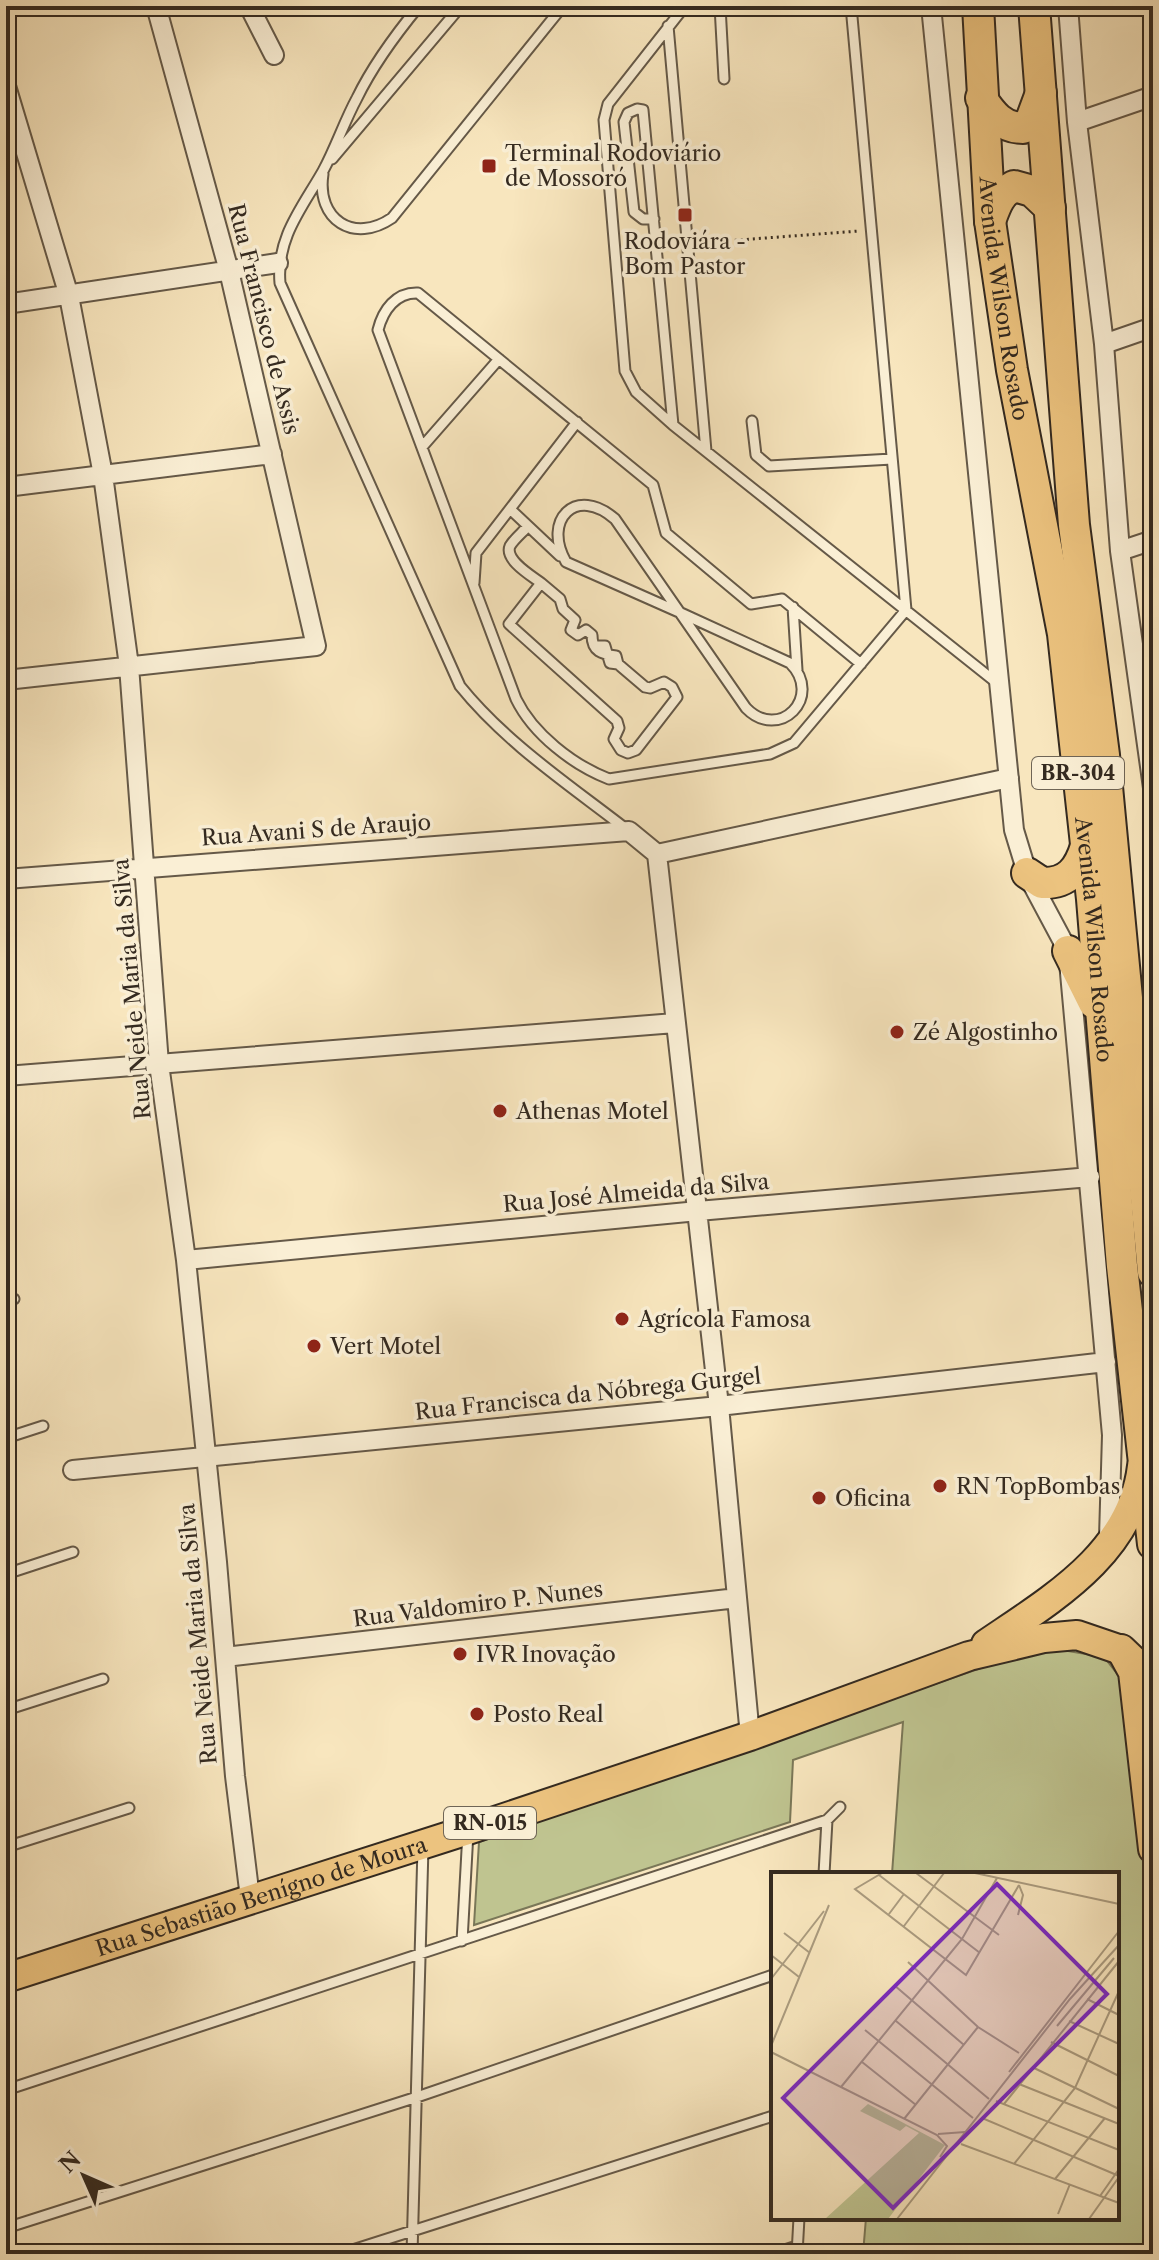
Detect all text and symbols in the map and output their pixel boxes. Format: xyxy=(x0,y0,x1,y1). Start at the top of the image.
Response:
place label: Terminal Rodoviário de Mossoró xyxy=(505,140,721,192)
marker: Terminal Rodoviário de Mossoró xyxy=(480,157,498,175)
street label: Avenida Wilson Rosado xyxy=(974,175,1035,423)
street label: Rua Francisco de Assis xyxy=(222,201,306,437)
marker: Rodoviára - Bom Pastor xyxy=(676,206,694,224)
place label: Rodoviára - Bom Pastor xyxy=(624,228,746,280)
road number: BR-304 xyxy=(1032,757,1124,789)
street label: Rua Avani S de Araujo xyxy=(200,809,432,851)
street label: Avenida Wilson Rosado xyxy=(1069,814,1119,1063)
street label: Rua Neide Maria da Silva xyxy=(107,857,157,1120)
place label: Zé Algostinho xyxy=(913,1019,1058,1046)
marker: Zé Algostinho xyxy=(888,1023,906,1041)
place label: Athenas Motel xyxy=(515,1098,669,1125)
marker: Athenas Motel xyxy=(491,1102,509,1120)
street label: Rua José Almeida da Silva xyxy=(502,1168,771,1218)
place label: Agrícola Famosa xyxy=(637,1306,811,1333)
marker: Agrícola Famosa xyxy=(613,1310,631,1328)
place label: Vert Motel xyxy=(329,1333,441,1360)
marker: Vert Motel xyxy=(305,1337,323,1355)
street label: Rua Francisca da Nóbrega Gurgel xyxy=(414,1362,763,1426)
place label: RN TopBombas xyxy=(956,1473,1120,1500)
marker: RN TopBombas xyxy=(931,1477,949,1495)
place label: Oficina xyxy=(835,1485,911,1512)
marker: Oficina xyxy=(810,1489,828,1507)
street label: Rua Neide Maria da Silva xyxy=(173,1502,223,1765)
street label: Rua Valdomiro P. Nunes xyxy=(351,1575,605,1633)
place label: IVR Inovação xyxy=(476,1641,616,1668)
marker: IVR Inovação xyxy=(451,1645,469,1663)
place label: Posto Real xyxy=(493,1701,604,1728)
marker: Posto Real xyxy=(468,1705,486,1723)
road number: RN-015 xyxy=(444,1807,536,1839)
street label: Rua Sebastião Benígno de Moura xyxy=(92,1830,431,1962)
inset map xyxy=(771,1872,1119,2220)
north arrow xyxy=(44,2136,124,2216)
text: N xyxy=(54,2146,87,2179)

